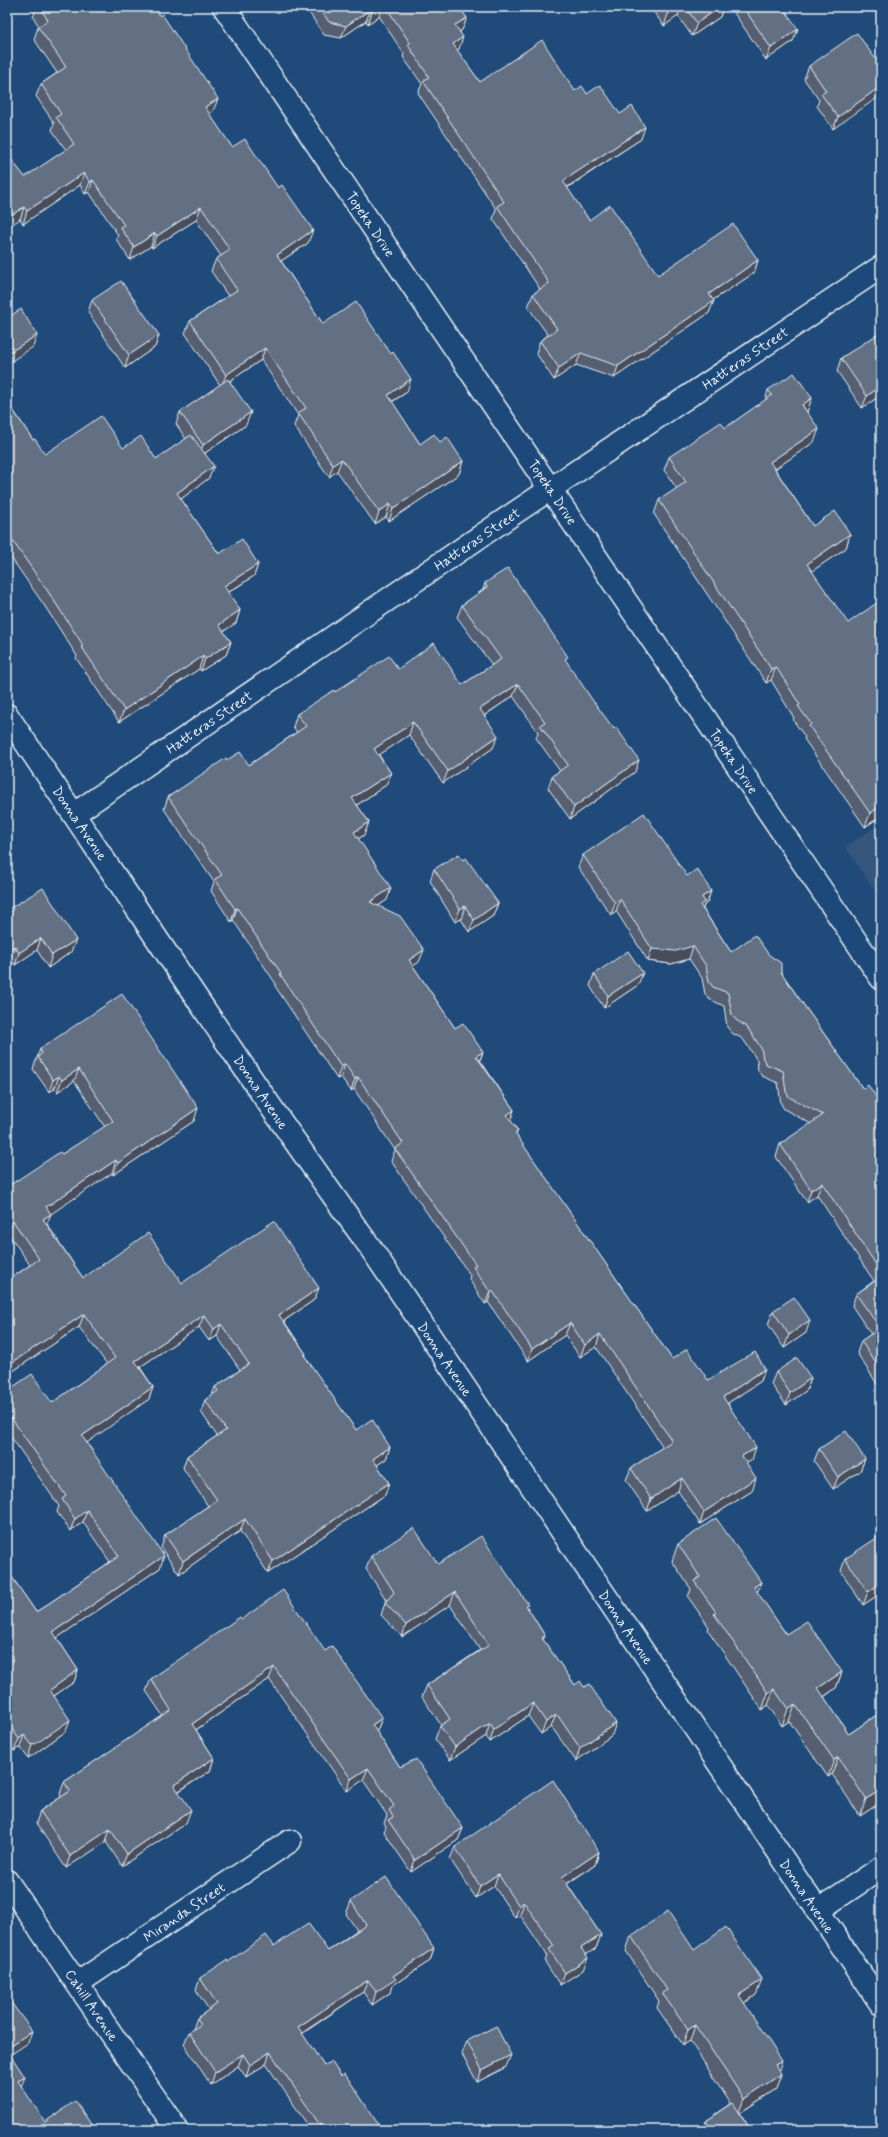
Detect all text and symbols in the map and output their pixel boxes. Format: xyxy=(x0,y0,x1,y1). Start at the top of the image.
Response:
street label: Topeka Drive xyxy=(342,188,399,261)
street label: Hatteras Street xyxy=(699,323,792,394)
street label: Topeka Drive xyxy=(524,456,581,529)
street label: Hatteras Street xyxy=(431,504,524,575)
street label: Hatteras Street xyxy=(163,687,256,758)
street label: Topeka Drive xyxy=(705,725,762,798)
street label: Donna Avenue xyxy=(48,783,111,864)
street label: Donna Avenue xyxy=(229,1052,292,1133)
street label: Donna Avenue xyxy=(413,1319,476,1400)
street label: Donna Avenue xyxy=(594,1587,657,1668)
street label: Donna Avenue xyxy=(775,1856,838,1937)
street label: Miranda Street xyxy=(140,1879,229,1947)
street label: Cahill Avenue xyxy=(60,1966,122,2045)

